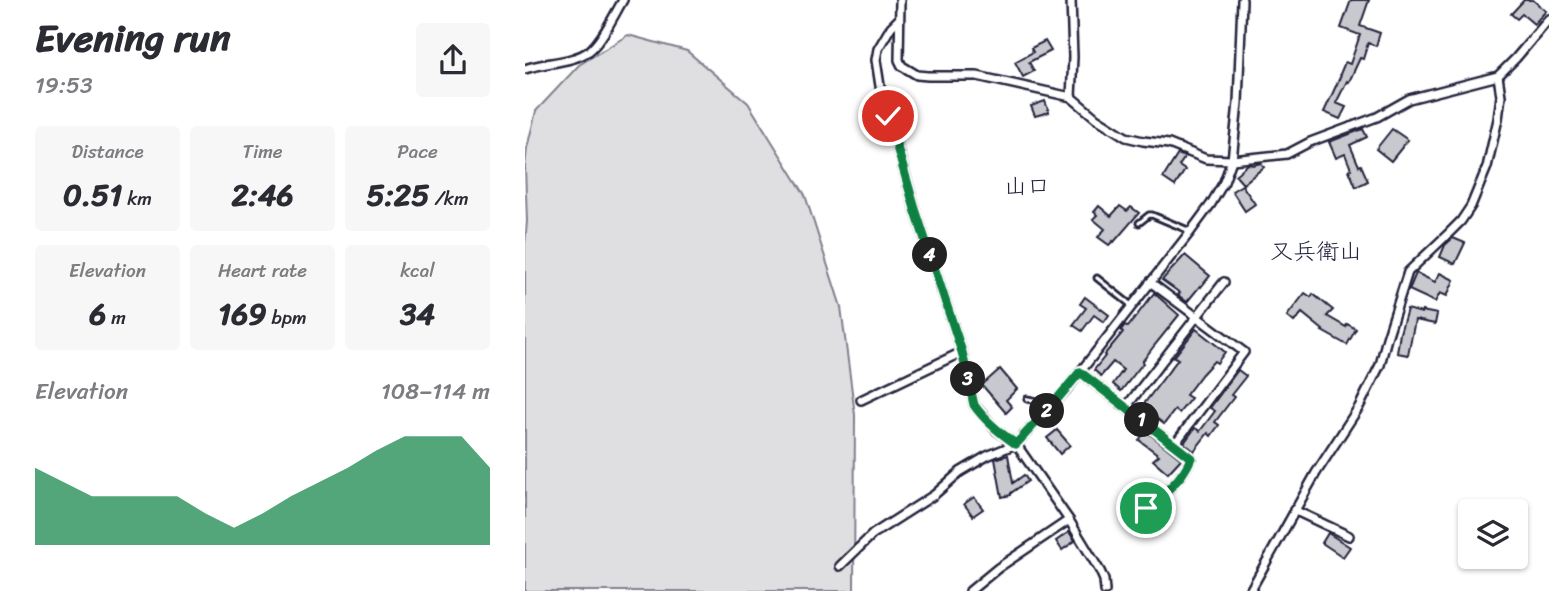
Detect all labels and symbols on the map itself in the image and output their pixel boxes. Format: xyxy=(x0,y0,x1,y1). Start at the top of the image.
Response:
pin xyxy=(858,86,918,146)
district label: 山口 xyxy=(1004,166,1050,207)
district label: 又兵衛山 xyxy=(1270,231,1362,272)
pin: 4 xyxy=(913,238,947,272)
pin: 3 xyxy=(951,362,985,396)
pin: 2 xyxy=(1029,394,1065,428)
pin: 1 xyxy=(1125,402,1159,438)
pin xyxy=(1116,478,1176,538)

